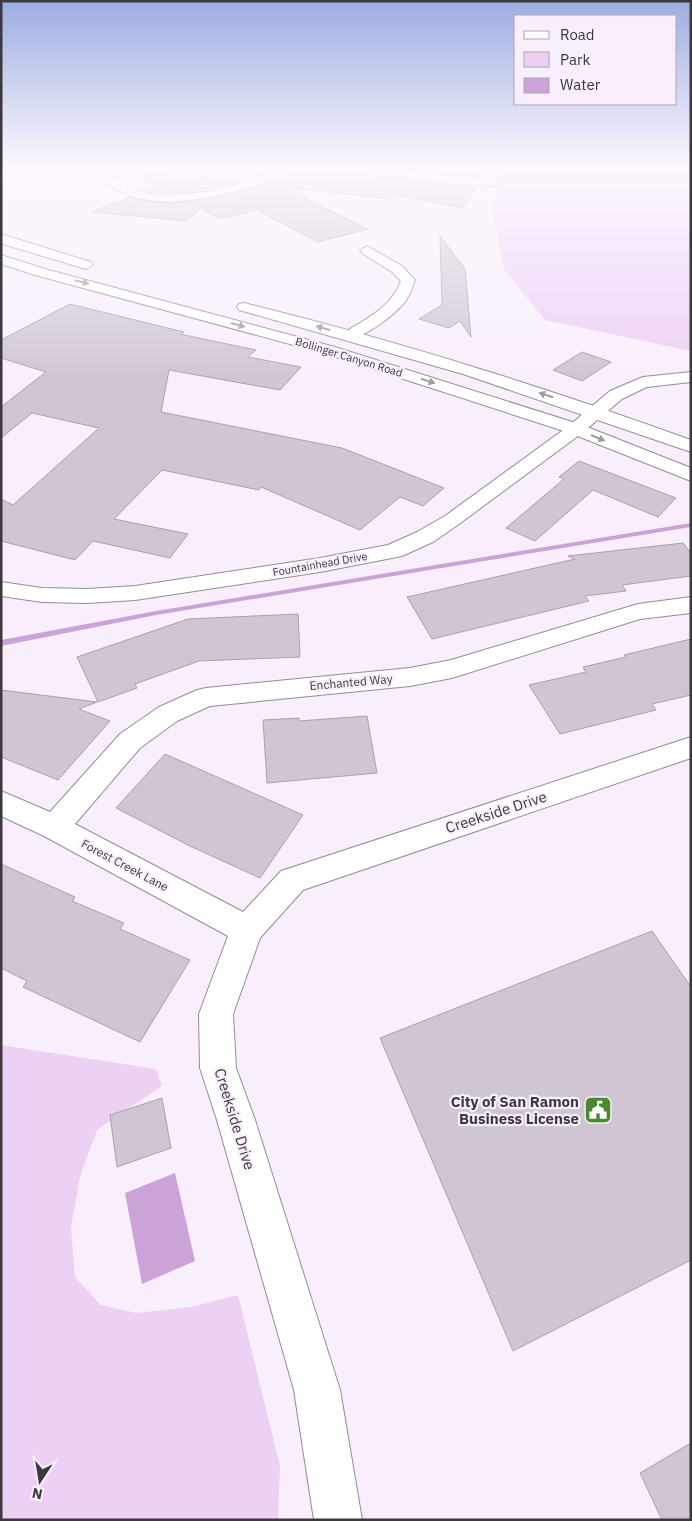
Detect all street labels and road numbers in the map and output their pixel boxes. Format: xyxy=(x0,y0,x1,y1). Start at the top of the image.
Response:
street label: Bollinger Canyon Road xyxy=(294,334,404,380)
street label: Fountainhead Drive xyxy=(272,549,368,579)
street label: Enchanted Way xyxy=(309,671,393,693)
street label: Creekside Drive xyxy=(443,787,549,837)
street label: Forest Creek Lane xyxy=(79,836,172,895)
street label: Creekside Drive xyxy=(211,1066,259,1172)

